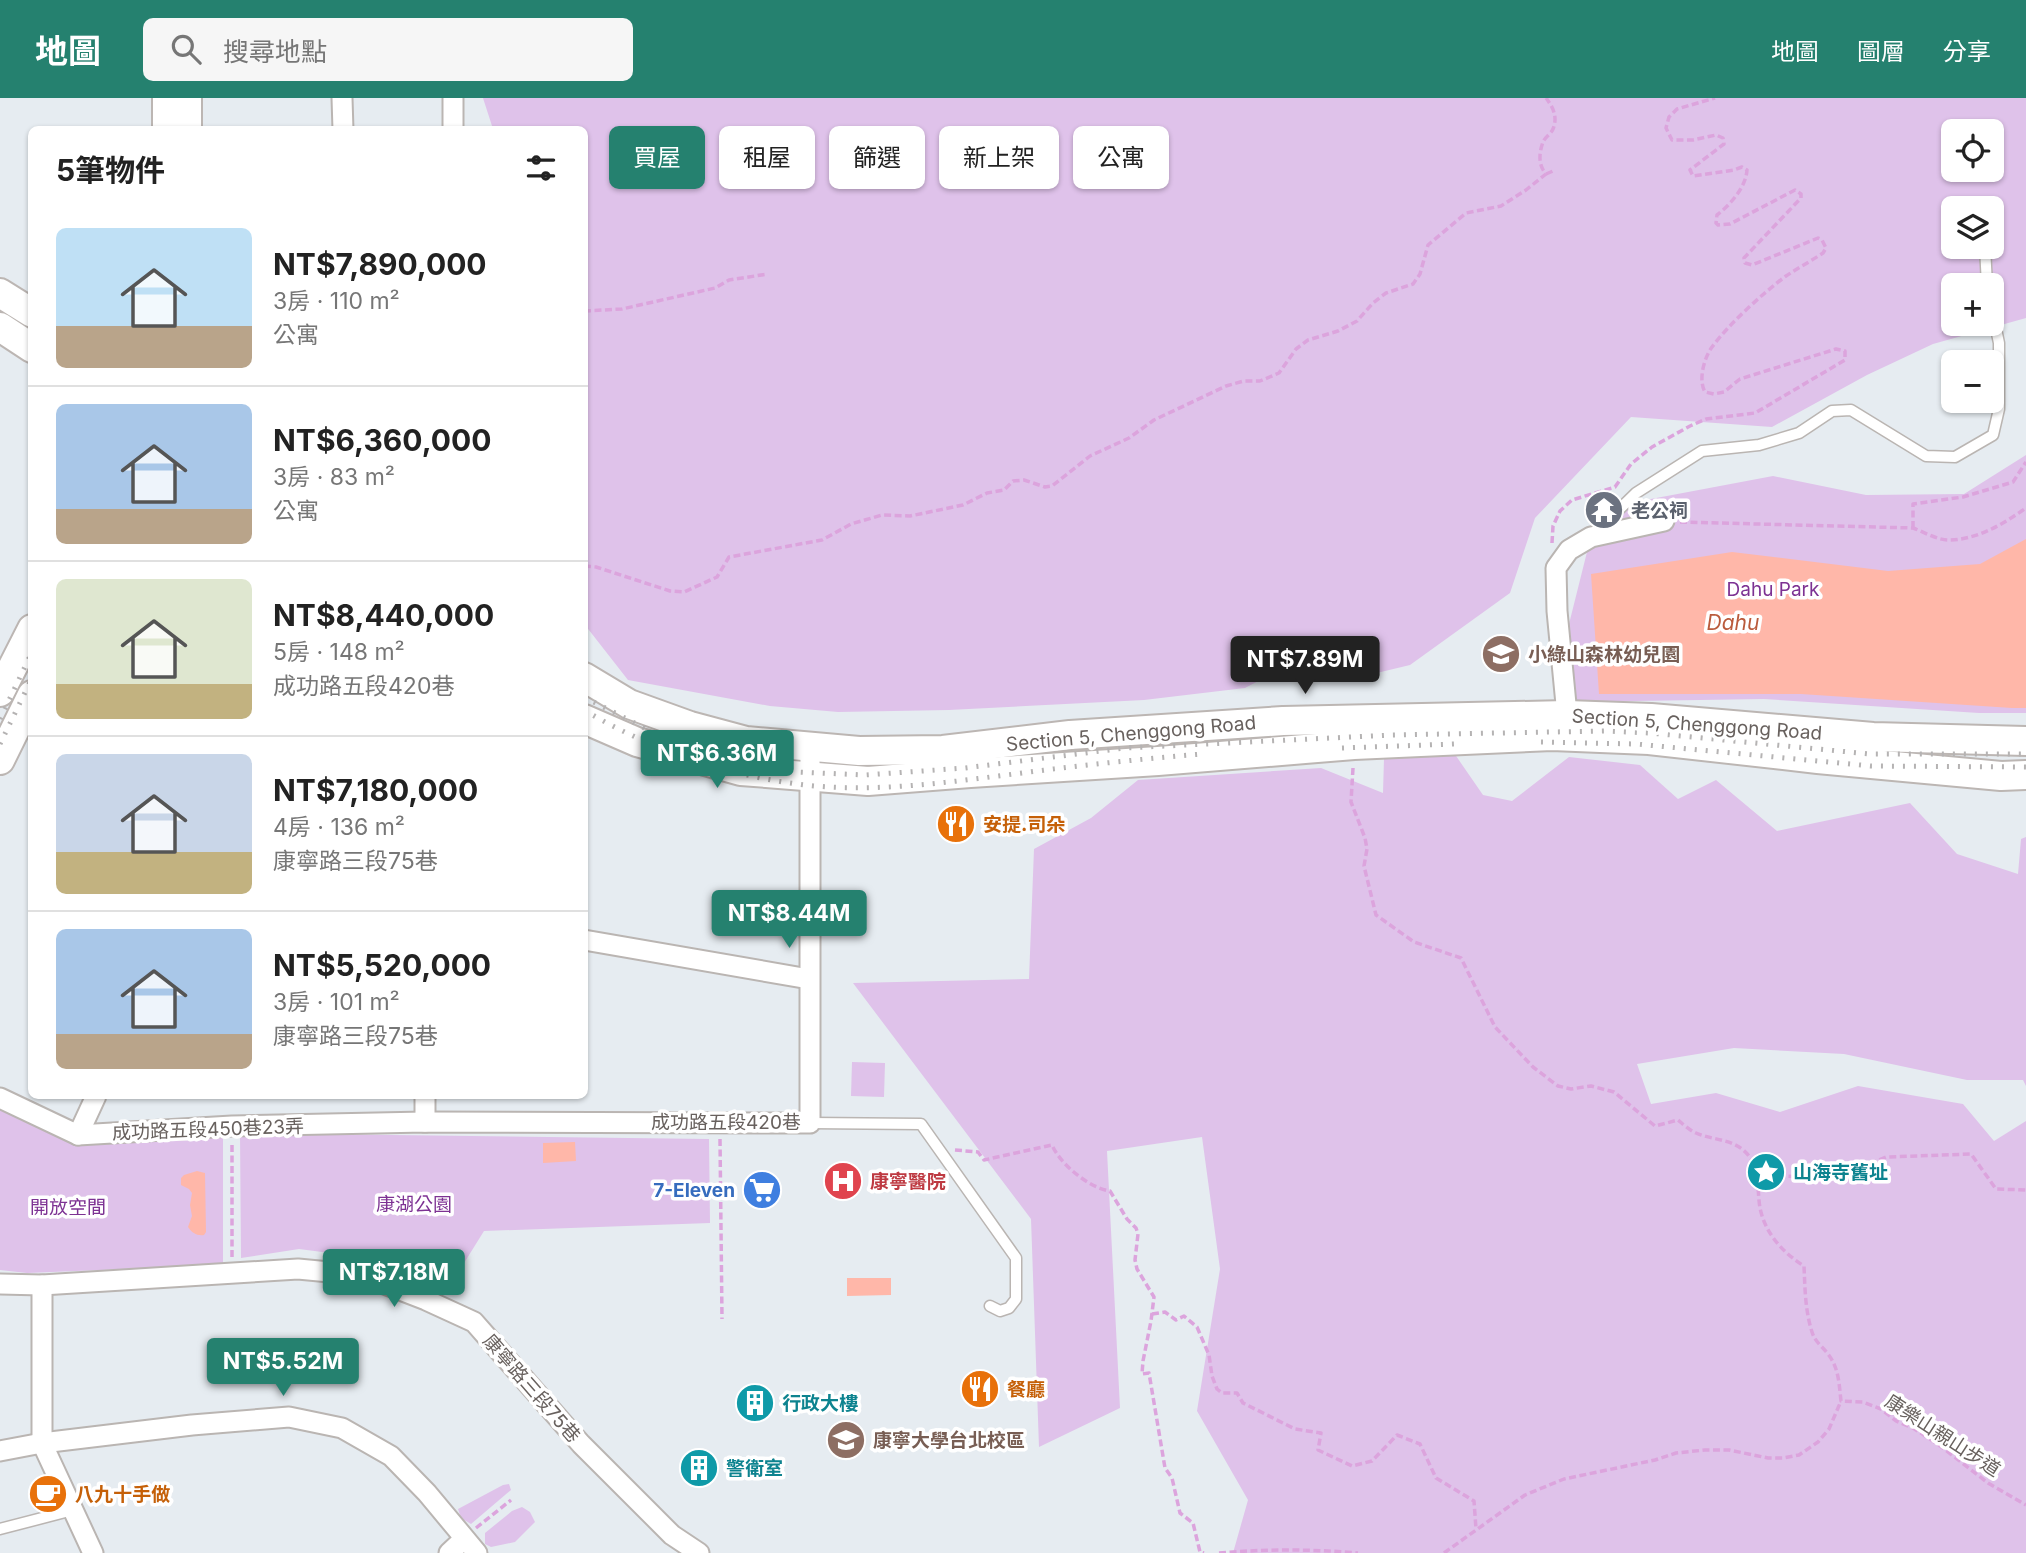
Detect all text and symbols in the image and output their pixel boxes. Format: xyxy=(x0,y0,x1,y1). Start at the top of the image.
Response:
search box xyxy=(143,18,633,81)
icon: search xyxy=(167,30,205,68)
text: 地圖 xyxy=(35,31,101,71)
text: 搜尋地點 xyxy=(223,36,327,67)
text: 地圖 xyxy=(1771,37,1819,66)
text: 圖層 xyxy=(1857,37,1905,66)
text: 分享 xyxy=(1943,37,1991,66)
map controls xyxy=(1941,119,2004,413)
button: locate xyxy=(1941,119,2004,182)
chip: 買屋 xyxy=(609,126,705,189)
chip: 租屋 xyxy=(719,126,815,189)
chip: 篩選 xyxy=(829,126,925,189)
chip: 新上架 xyxy=(939,126,1059,189)
chip: 公寓 xyxy=(1073,126,1169,189)
icon: filters xyxy=(522,149,560,187)
text: 5筆物件 xyxy=(56,152,165,188)
button: layers xyxy=(1941,196,2004,259)
text: NT$7,890,000 xyxy=(273,246,487,282)
icon: home xyxy=(112,256,196,340)
button: + xyxy=(1941,273,2004,336)
text: 3房 · 110 m² xyxy=(273,287,400,315)
text: 公寓 xyxy=(273,321,319,349)
button: − xyxy=(1941,350,2004,413)
text: NT$6,360,000 xyxy=(273,422,491,458)
icon: home xyxy=(112,432,196,516)
text: 3房 · 83 m² xyxy=(273,463,395,491)
temple icon: 老公祠 xyxy=(1583,489,1625,531)
text: 公寓 xyxy=(273,497,319,525)
place label: 老公祠 xyxy=(1631,499,1688,522)
park label: Dahu Park xyxy=(1727,578,1820,601)
text: NT$8,440,000 xyxy=(273,597,494,633)
icon: home xyxy=(112,607,196,691)
water label: Dahu xyxy=(1707,610,1759,635)
school or university icon: 小綠山森林幼兒園 xyxy=(1480,633,1522,675)
pin: NT$7.89M xyxy=(1233,636,1377,696)
text: 5房 · 148 m² xyxy=(273,638,405,666)
place label: 小綠山森林幼兒園 xyxy=(1528,643,1680,666)
text: NT$7.89M xyxy=(1247,645,1363,673)
text: 成功路五段420巷 xyxy=(273,672,454,700)
street label: Section 5, Chenggong Road xyxy=(1571,704,1823,745)
street label: Section 5, Chenggong Road xyxy=(1005,711,1257,756)
pin: NT$6.36M xyxy=(645,730,789,790)
text: NT$6.36M xyxy=(657,739,777,767)
text: NT$7,180,000 xyxy=(273,772,478,808)
icon: home xyxy=(112,782,196,866)
restaurant icon: 安提.司朵 xyxy=(935,803,977,845)
text: 4房 · 136 m² xyxy=(273,813,405,841)
place label: 安提.司朵 xyxy=(983,813,1065,836)
text: 康寧路三段75巷 xyxy=(273,847,438,875)
pin: NT$8.44M xyxy=(717,890,861,950)
text: NT$8.44M xyxy=(728,899,850,927)
text: NT$5,520,000 xyxy=(273,947,491,983)
icon: home xyxy=(112,957,196,1041)
text: 3房 · 101 m² xyxy=(273,988,400,1016)
text: 康寧路三段75巷 xyxy=(273,1022,438,1050)
street label: 成功路五段420巷 xyxy=(651,1111,801,1134)
street label: 成功路五段450巷23弄 xyxy=(112,1115,304,1144)
place icon: 山海寺舊址 xyxy=(1745,1151,1787,1193)
hospital icon: 康寧醫院 xyxy=(822,1160,864,1202)
place label: 山海寺舊址 xyxy=(1793,1161,1888,1184)
supermarket icon: 7-Eleven xyxy=(741,1169,783,1211)
place label: 康寧醫院 xyxy=(870,1170,946,1193)
place label: 7-Eleven xyxy=(653,1179,735,1202)
park label: 康湖公園 xyxy=(376,1193,452,1216)
park label: 開放空間 xyxy=(30,1196,106,1219)
pin: NT$7.18M xyxy=(322,1250,466,1309)
text: NT$7.18M xyxy=(339,1258,449,1286)
street label: 康寧路三段75巷 xyxy=(478,1329,585,1447)
pin: NT$5.52M xyxy=(211,1338,355,1398)
text: NT$5.52M xyxy=(223,1347,343,1375)
restaurant icon: 餐廳 xyxy=(959,1368,1001,1410)
place label: 餐廳 xyxy=(1007,1378,1045,1401)
building icon: 行政大樓 xyxy=(734,1382,776,1424)
street label: 康樂山親山步道 xyxy=(1881,1390,2005,1481)
place label: 行政大樓 xyxy=(782,1392,858,1415)
school or university icon: 康寧大學台北校區 xyxy=(825,1419,867,1461)
place label: 康寧大學台北校區 xyxy=(873,1429,1025,1452)
building icon: 警衛室 xyxy=(678,1447,720,1489)
place label: 警衛室 xyxy=(726,1457,783,1480)
cafe icon: 八九十手做 xyxy=(27,1473,69,1515)
place label: 八九十手做 xyxy=(75,1483,170,1506)

